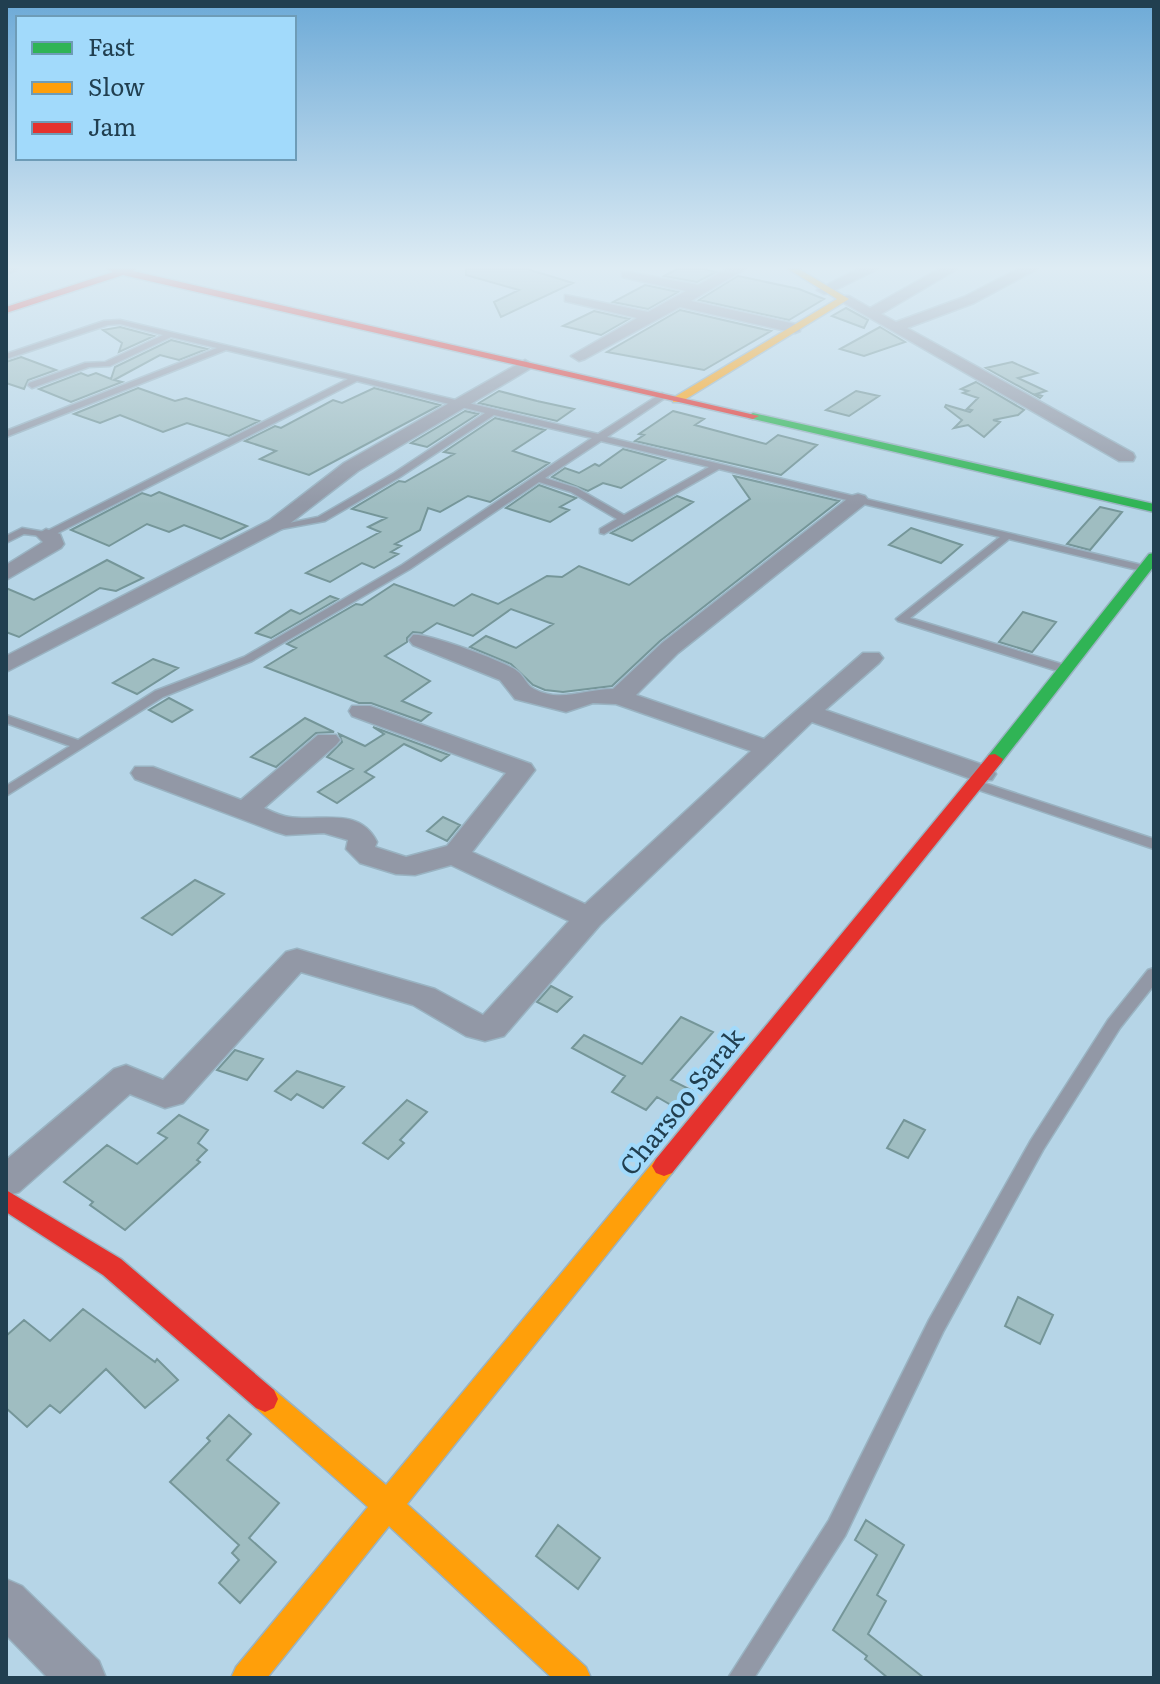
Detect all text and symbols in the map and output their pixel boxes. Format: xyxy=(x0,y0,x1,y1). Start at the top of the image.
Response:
legend xyxy=(16,16,296,160)
text: Fast xyxy=(88,28,135,63)
text: Slow xyxy=(88,68,145,103)
text: Jam xyxy=(88,108,136,143)
street label: Charsoo Sarak xyxy=(608,1017,753,1183)

